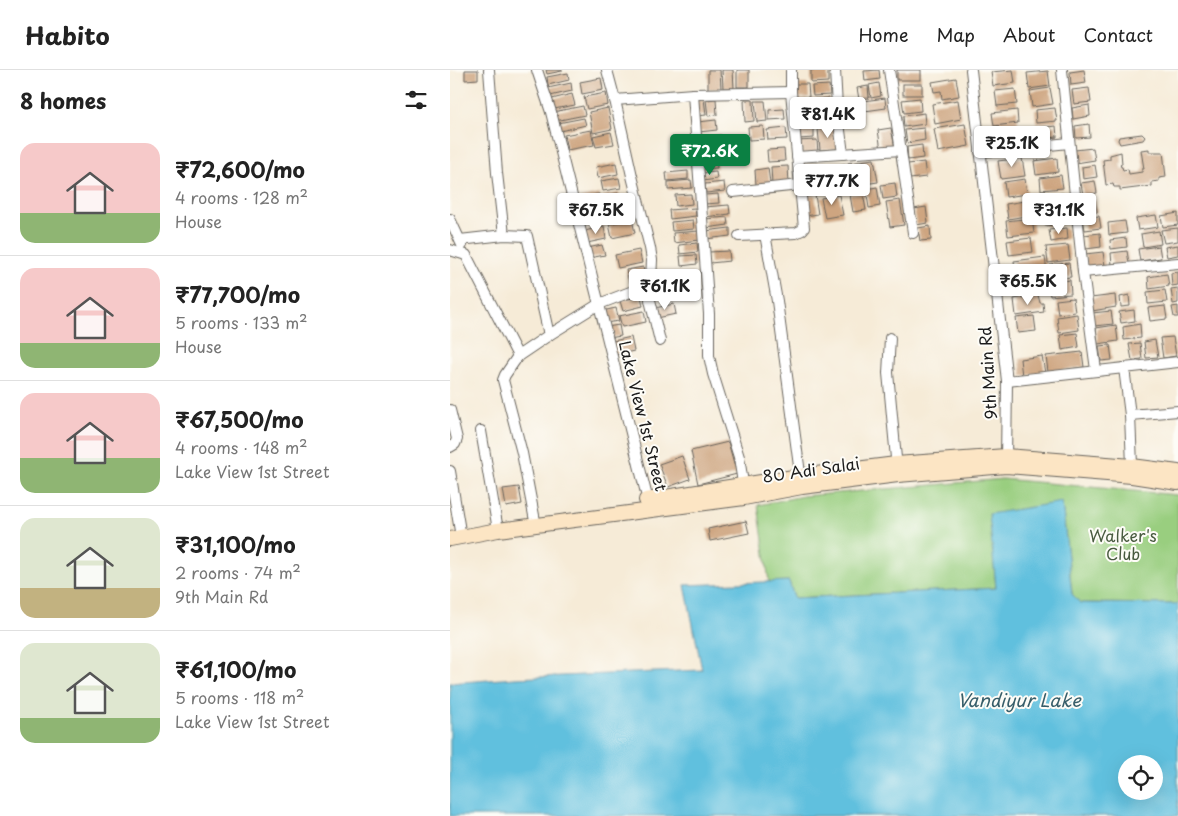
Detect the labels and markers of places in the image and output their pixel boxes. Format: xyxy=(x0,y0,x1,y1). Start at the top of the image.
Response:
pin: ₹81.4K xyxy=(787,97,869,139)
pin: ₹25.1K xyxy=(971,126,1053,168)
pin: ₹72.6K xyxy=(669,134,751,176)
pin: ₹77.7K xyxy=(791,164,873,206)
pin: ₹67.5K xyxy=(555,192,637,235)
pin: ₹31.1K xyxy=(1018,192,1100,235)
pin: ₹65.5K xyxy=(987,264,1069,306)
pin: ₹61.1K xyxy=(624,268,706,311)

